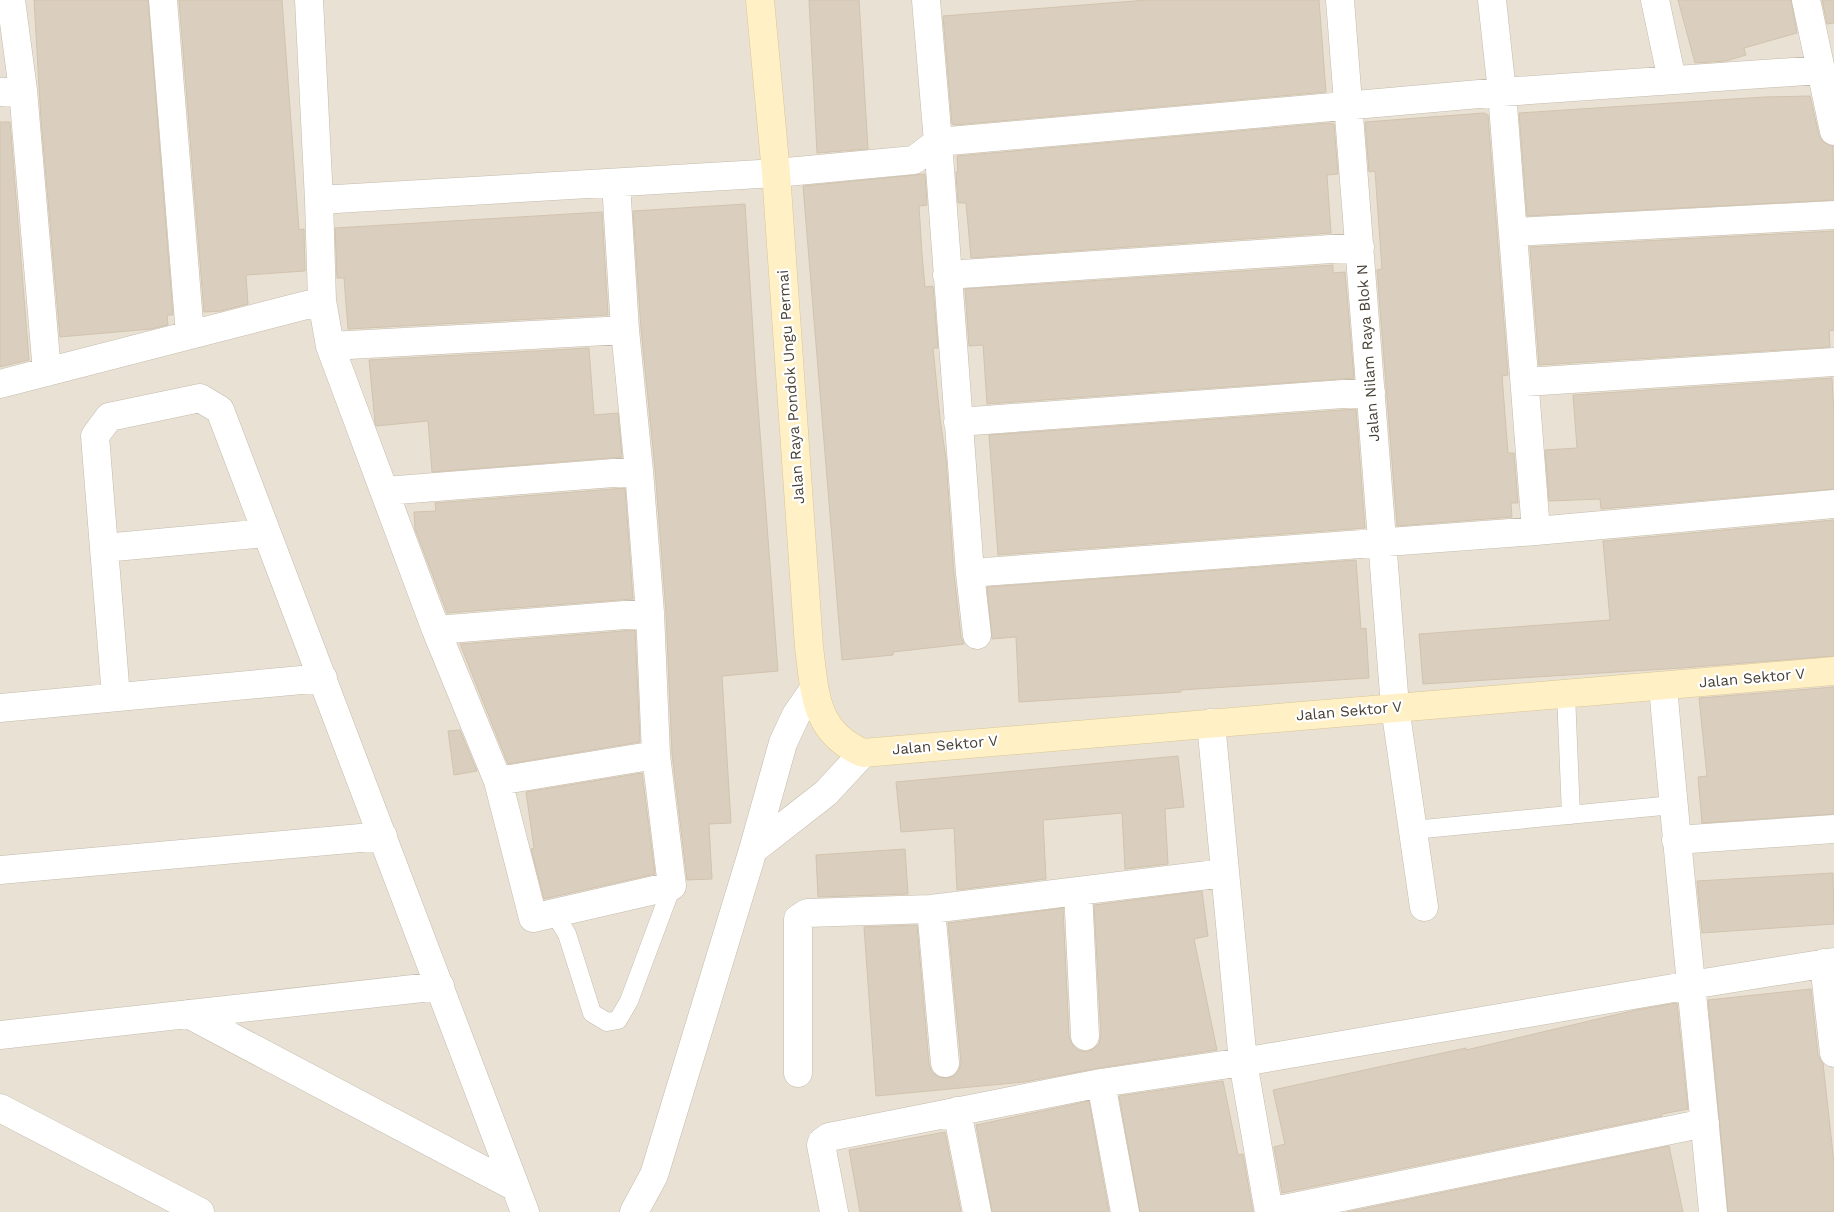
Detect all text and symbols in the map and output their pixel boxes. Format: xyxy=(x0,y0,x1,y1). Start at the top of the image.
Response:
street label: Jalan Nilam Raya Blok N xyxy=(1353,263,1383,443)
street label: Jalan Raya Pondok Ungu Permai xyxy=(774,269,808,505)
street label: Jalan Sektor V xyxy=(1698,664,1806,692)
street label: Jalan Sektor V xyxy=(1295,697,1403,725)
street label: Jalan Sektor V xyxy=(891,731,999,759)

